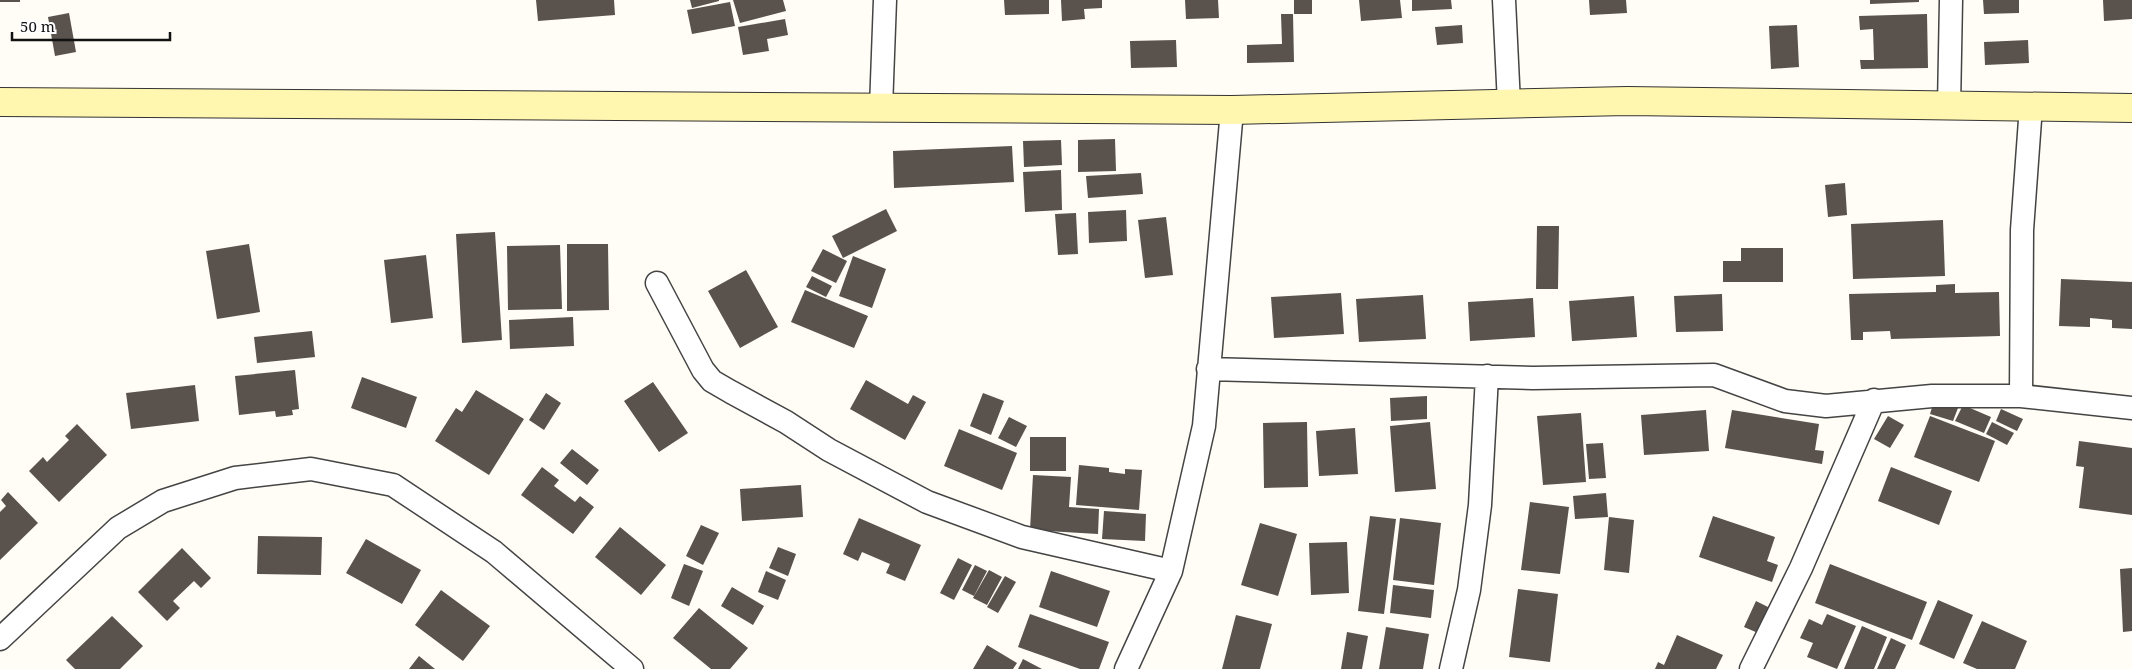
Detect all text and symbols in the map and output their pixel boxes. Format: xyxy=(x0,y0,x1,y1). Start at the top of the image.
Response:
scale bar xyxy=(12,10,170,42)
text: 50 m xyxy=(20,16,55,36)

